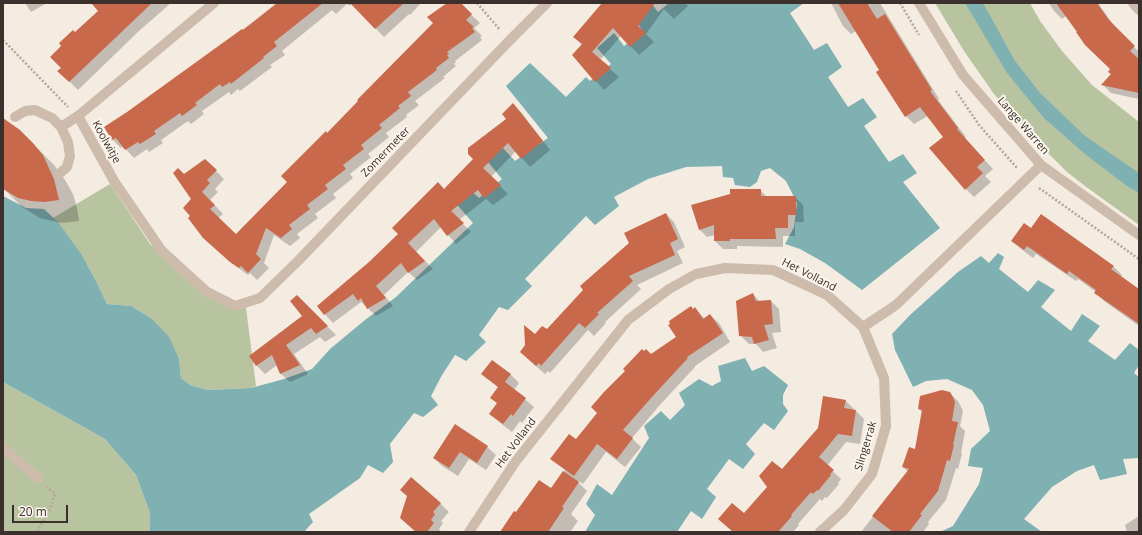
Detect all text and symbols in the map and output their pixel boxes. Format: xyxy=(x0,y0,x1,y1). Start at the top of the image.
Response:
street label: Lange Warren xyxy=(994,95,1052,157)
street label: Koolwitje xyxy=(89,118,123,166)
street label: Zomermeter xyxy=(359,124,413,180)
street label: Het Volland xyxy=(780,256,838,294)
street label: Het Volland xyxy=(493,415,539,471)
street label: Slingerrak xyxy=(852,420,880,472)
scale bar xyxy=(14,497,70,523)
text: 20 m xyxy=(19,503,47,520)

